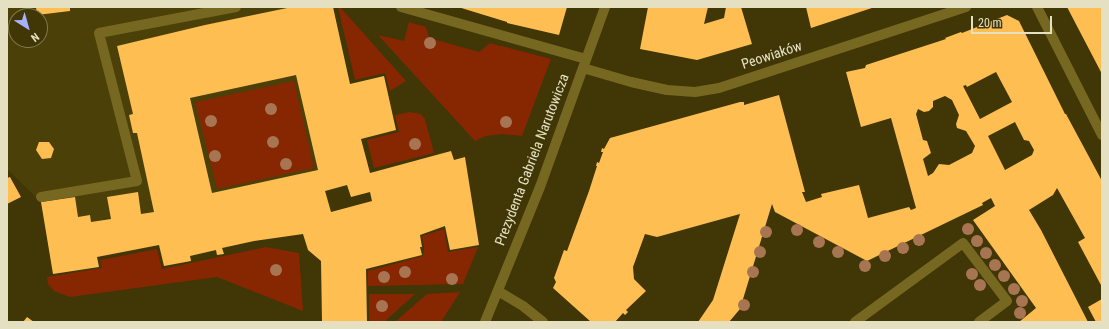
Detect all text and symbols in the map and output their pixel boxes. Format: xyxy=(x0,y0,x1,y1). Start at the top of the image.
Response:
north arrow xyxy=(8,8,48,48)
scale bar xyxy=(973,8,1054,34)
text: 20 m xyxy=(978,16,1002,30)
text: N xyxy=(28,30,42,44)
street label: Peowiaków xyxy=(740,38,804,74)
street label: Prezydenta Gabriela Narutowicza xyxy=(492,72,574,248)

